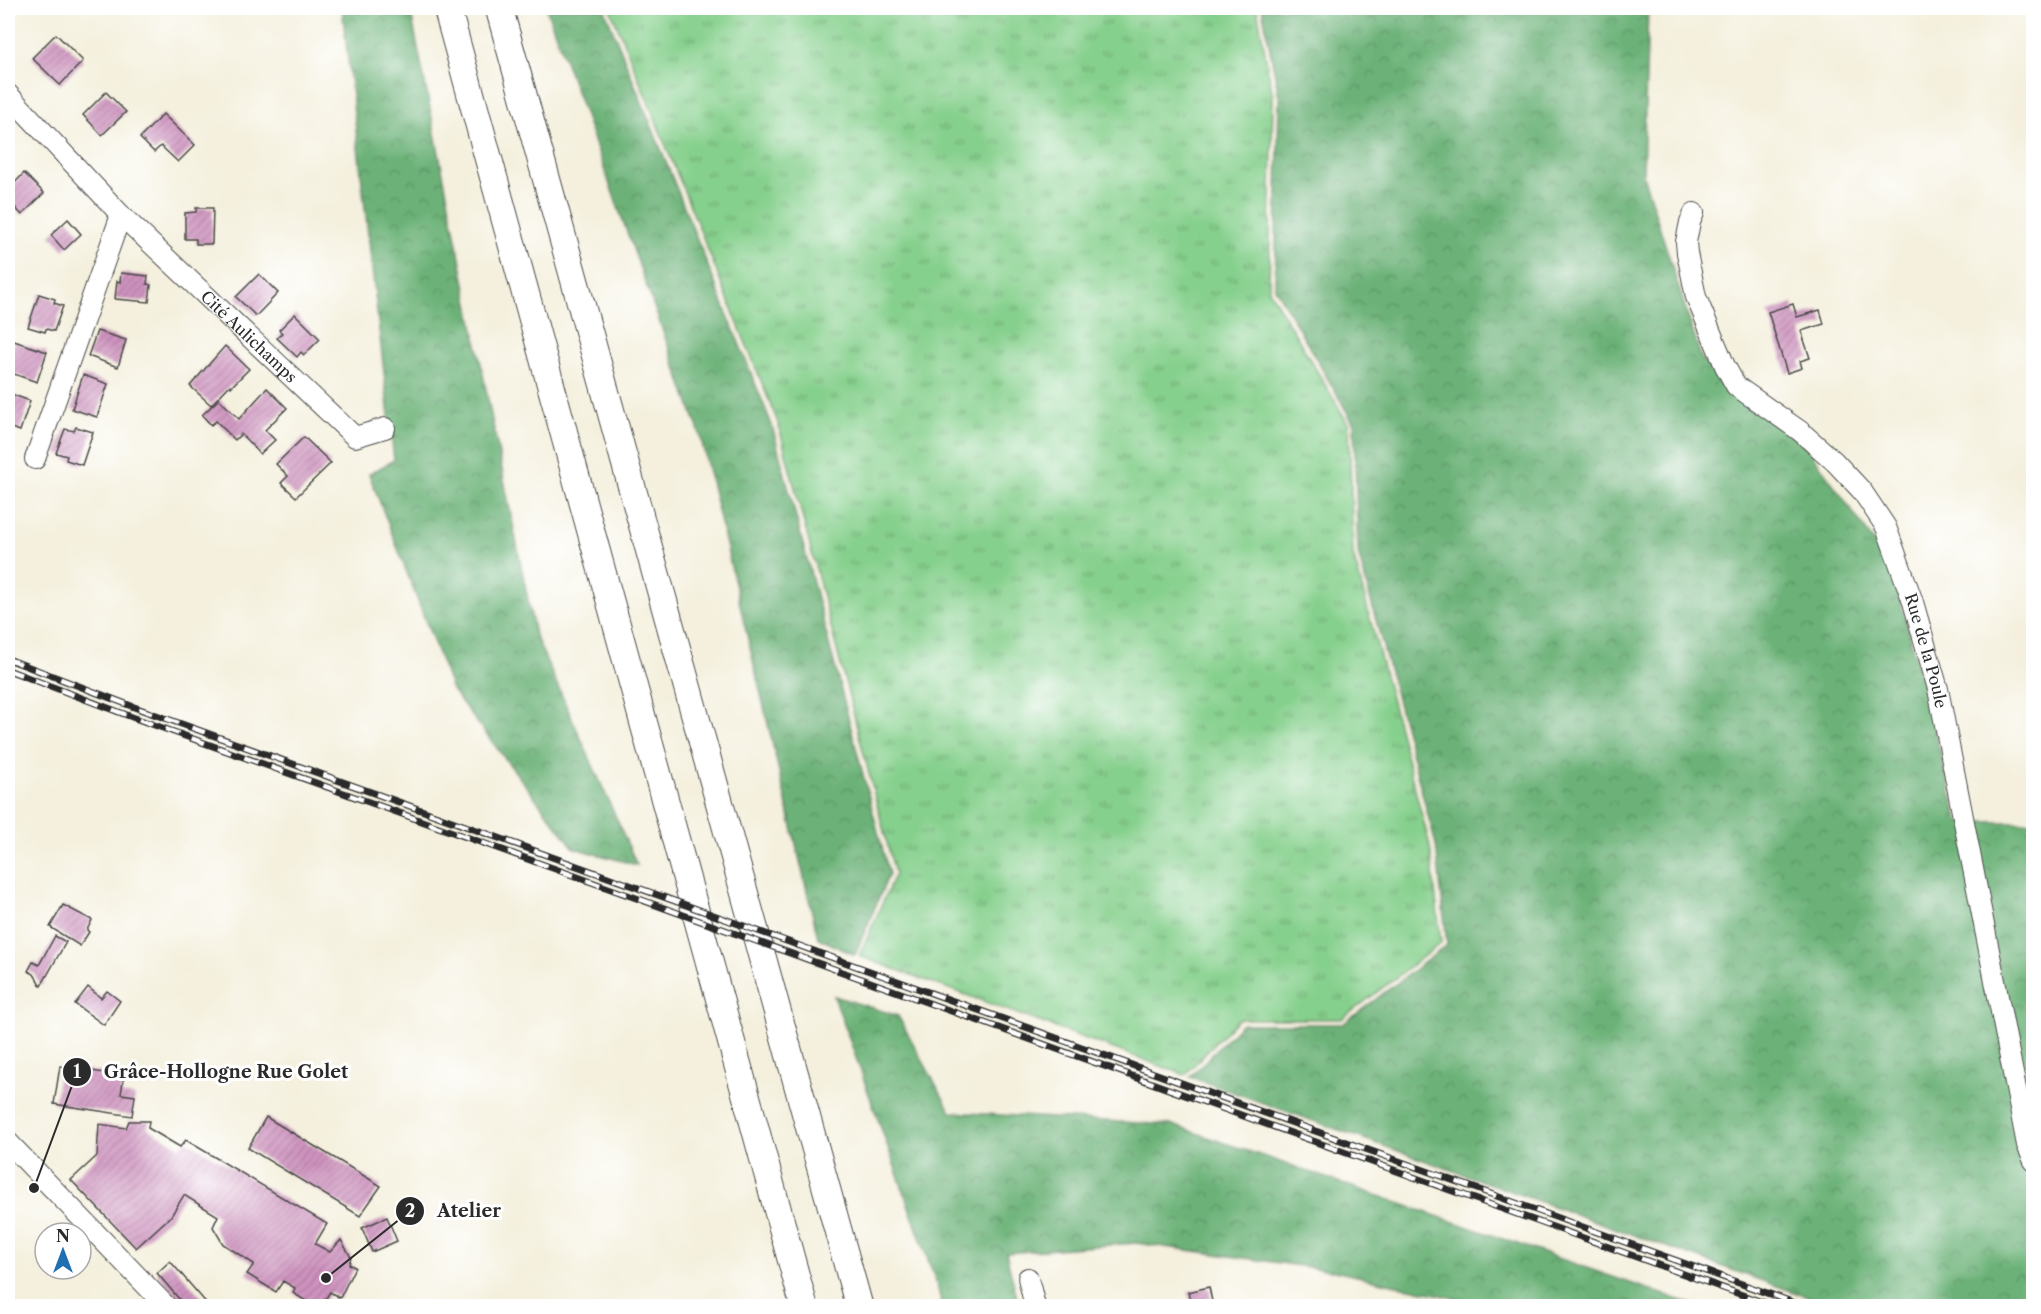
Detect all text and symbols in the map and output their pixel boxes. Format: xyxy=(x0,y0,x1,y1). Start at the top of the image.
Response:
street label: Cité Aulichamps xyxy=(197,286,301,387)
street label: Rue de la Poule xyxy=(1901,590,1952,710)
callout: Grâce-Hollogne Rue Golet xyxy=(62,1054,360,1090)
text: 1 xyxy=(73,1061,81,1083)
text: Grâce-Hollogne Rue Golet xyxy=(104,1061,349,1083)
callout: Atelier xyxy=(395,1193,513,1229)
text: 2 xyxy=(405,1200,415,1222)
text: Atelier xyxy=(436,1200,501,1222)
north arrow xyxy=(33,1221,93,1281)
text: N xyxy=(56,1226,70,1246)

